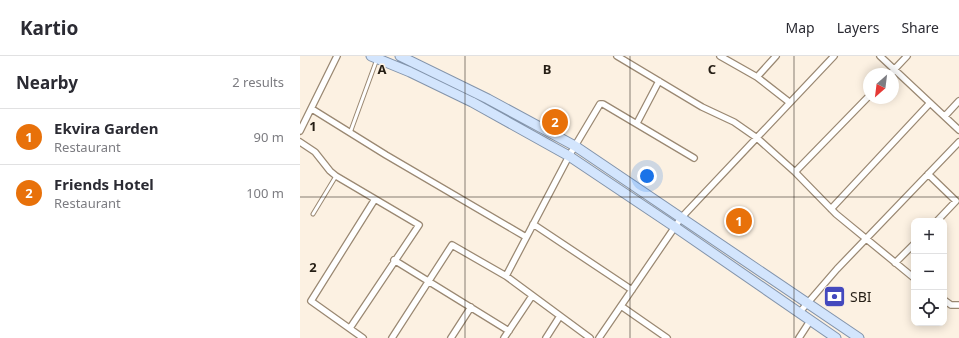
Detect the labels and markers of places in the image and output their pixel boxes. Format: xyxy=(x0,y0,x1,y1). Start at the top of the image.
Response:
pin: 2 xyxy=(542,107,568,137)
pin: 1 xyxy=(726,206,752,236)
bank icon: SBI xyxy=(821,283,847,309)
place label: SBI xyxy=(850,287,872,306)

